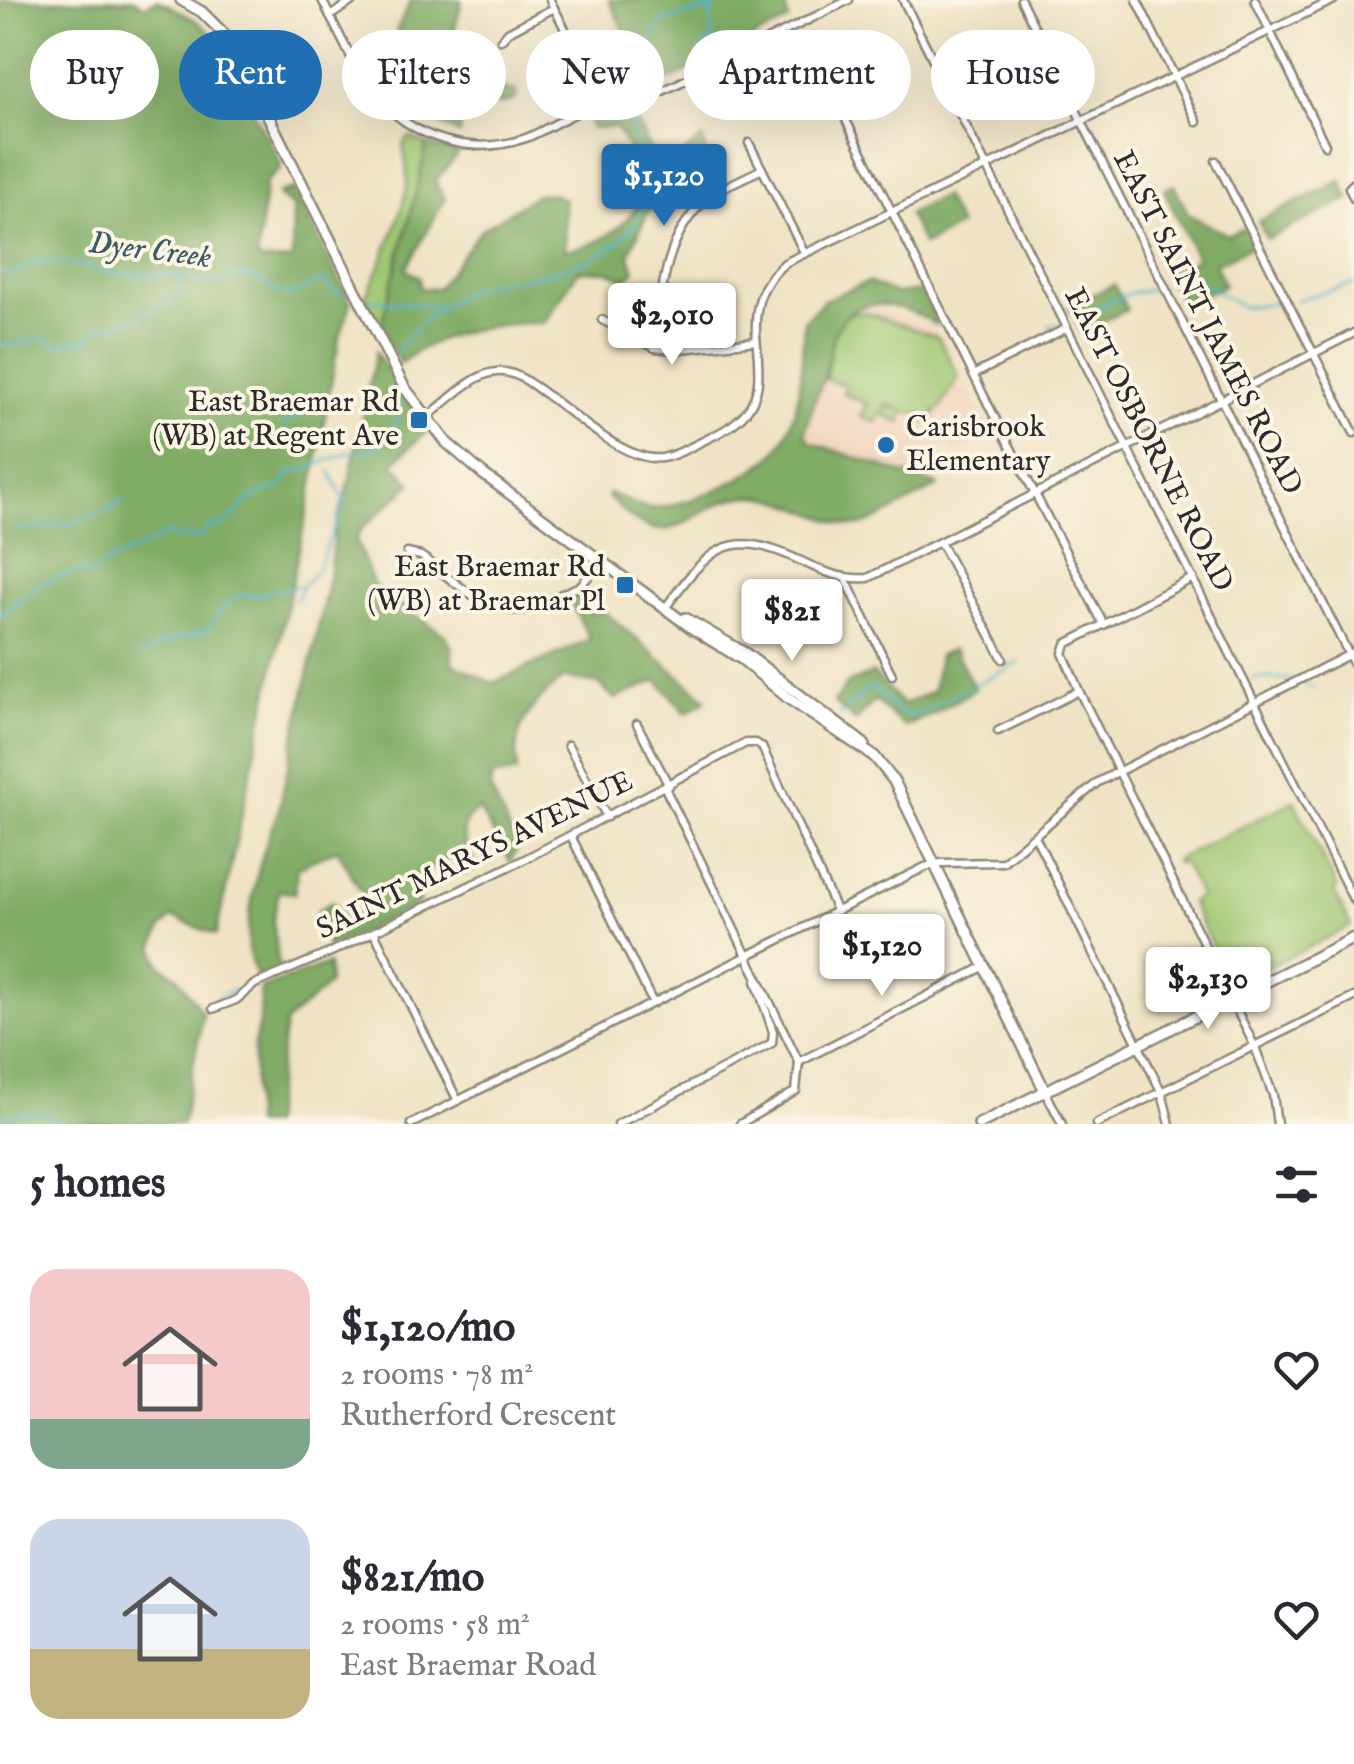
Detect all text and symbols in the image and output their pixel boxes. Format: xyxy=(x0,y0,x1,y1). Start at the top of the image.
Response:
chip: Buy xyxy=(30,30,159,120)
chip: Rent xyxy=(179,30,322,120)
chip: Filters xyxy=(342,30,506,120)
chip: New xyxy=(526,30,664,120)
chip: Apartment xyxy=(684,30,911,120)
chip: House xyxy=(931,30,1095,120)
pin: $1,120 xyxy=(583,144,745,229)
street label: EAST SAINT JAMES ROAD xyxy=(1104,145,1310,501)
text: $1,120 xyxy=(624,156,704,197)
water label: Dyer Creek xyxy=(86,223,214,279)
street label: EAST OSBORNE ROAD xyxy=(1055,282,1241,598)
pin: $2,010 xyxy=(591,283,753,368)
text: $2,010 xyxy=(630,295,714,336)
place label: East Braemar Rd (WB) at Regent Ave xyxy=(152,384,400,456)
marker: East Braemar Rd (WB) at Regent Ave xyxy=(408,409,430,431)
place label: Carisbrook Elementary xyxy=(906,409,1051,481)
marker: Carisbrook Elementary xyxy=(875,434,897,456)
place label: East Braemar Rd (WB) at Braemar Pl xyxy=(367,549,606,621)
marker: East Braemar Rd (WB) at Braemar Pl xyxy=(614,574,636,596)
pin: $821 xyxy=(733,579,851,664)
text: $821 xyxy=(763,591,821,632)
street label: SAINT MARYS AVENUE xyxy=(310,763,640,949)
pin: $1,120 xyxy=(801,914,963,999)
text: $1,120 xyxy=(842,926,922,967)
pin: $2,130 xyxy=(1127,947,1289,1032)
text: $2,130 xyxy=(1168,959,1248,1000)
icon: filters xyxy=(1269,1157,1324,1212)
text: 5 homes xyxy=(30,1158,166,1211)
text: $1,120/mo xyxy=(340,1302,515,1355)
icon: home xyxy=(110,1309,230,1429)
icon: heart xyxy=(1269,1342,1324,1397)
text: 2 rooms · 78 m² xyxy=(340,1355,533,1396)
text: Rutherford Crescent xyxy=(340,1396,616,1437)
text: $821/mo xyxy=(340,1552,484,1605)
icon: home xyxy=(110,1559,230,1679)
icon: heart xyxy=(1269,1592,1324,1647)
text: 2 rooms · 58 m² xyxy=(340,1605,530,1646)
text: East Braemar Road xyxy=(340,1646,596,1687)

